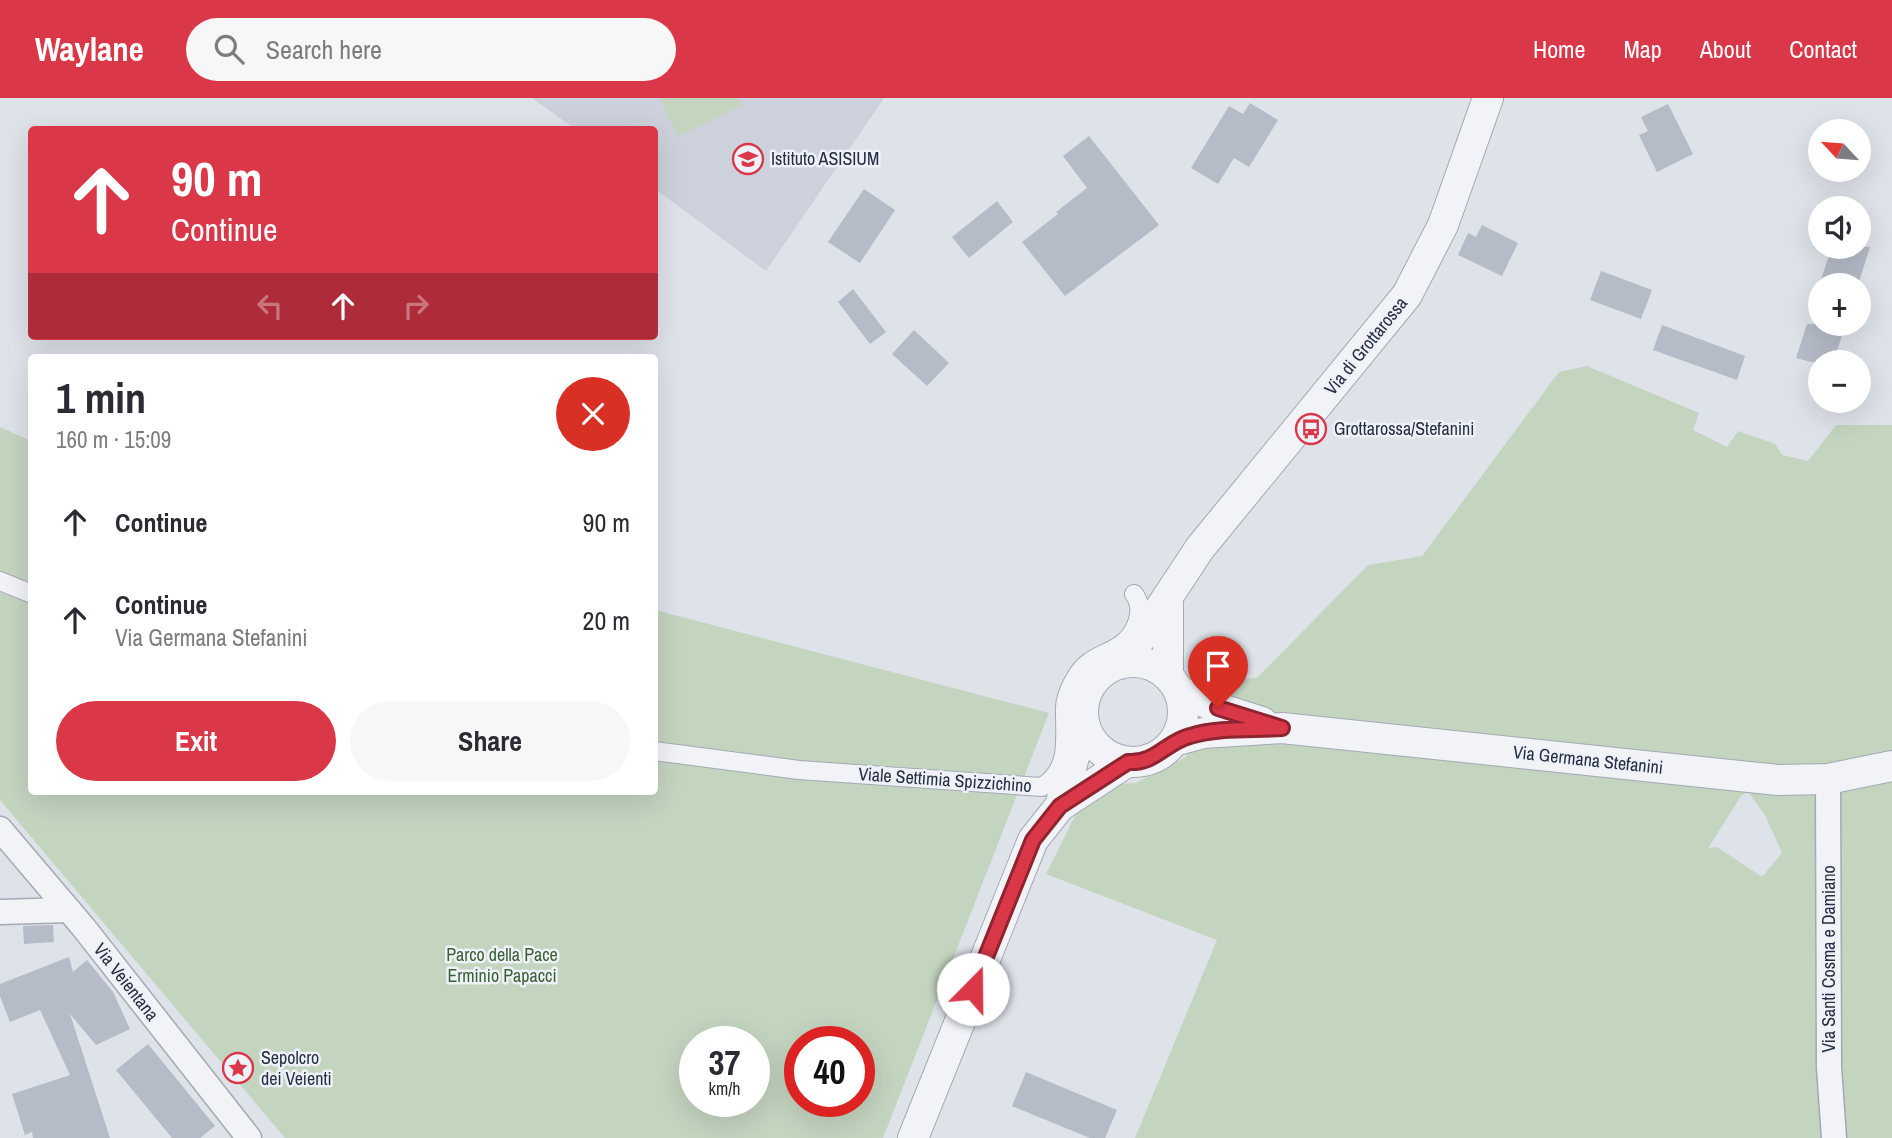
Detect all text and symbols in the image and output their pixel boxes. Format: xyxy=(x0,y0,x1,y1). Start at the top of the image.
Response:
search box xyxy=(186,18,676,81)
text: Waylane xyxy=(35,27,144,71)
icon: search xyxy=(210,30,248,68)
text: Search here xyxy=(266,32,382,67)
text: Home xyxy=(1533,33,1585,65)
text: Map xyxy=(1623,33,1662,65)
text: About xyxy=(1700,33,1751,65)
text: Contact xyxy=(1789,33,1857,65)
north arrow xyxy=(1808,119,1871,182)
map controls xyxy=(1808,119,1871,413)
school or university icon: Istituto ASISIUM xyxy=(731,142,765,176)
text: 90 m xyxy=(171,145,263,211)
place label: Istituto ASISIUM xyxy=(771,146,879,171)
icon: ahead xyxy=(56,154,147,245)
button: sound xyxy=(1808,196,1871,259)
text: Continue xyxy=(171,208,278,251)
button: + xyxy=(1808,273,1871,336)
icon: left xyxy=(251,287,289,325)
icon: ahead xyxy=(324,287,362,325)
icon: right xyxy=(397,287,435,325)
street label: Via di Grottarossa xyxy=(1318,291,1413,400)
button: − xyxy=(1808,350,1871,413)
text: 1 min xyxy=(56,370,146,426)
button: close xyxy=(556,377,630,451)
bus stop icon: Grottarossa/Stefanini xyxy=(1294,412,1328,446)
place label: Grottarossa/Stefanini xyxy=(1334,416,1474,441)
text: 160 m · 15:09 xyxy=(56,424,171,455)
icon: ahead xyxy=(56,503,94,541)
text: Continue xyxy=(115,505,207,540)
text: 90 m xyxy=(583,505,630,540)
text: Continue xyxy=(115,587,207,622)
icon: ahead xyxy=(56,601,94,639)
text: 20 m xyxy=(583,603,630,638)
text: Via Germana Stefanini xyxy=(115,622,308,653)
pin xyxy=(1188,636,1248,708)
icon: arrive xyxy=(1199,647,1237,685)
button: Exit xyxy=(56,701,336,781)
button: Share xyxy=(350,701,630,781)
street label: Via Germana Stefanini xyxy=(1512,739,1664,780)
street label: Viale Settimia Spizzichino xyxy=(858,761,1033,798)
street label: Via Santi Cosma e Damiano xyxy=(1816,865,1841,1053)
street label: Via Veientana xyxy=(88,938,165,1026)
park label: Parco della Pace Erminio Papacci xyxy=(446,942,558,988)
position arrow xyxy=(936,952,1010,1026)
speed limit sign: 40 xyxy=(784,1026,875,1117)
text: 37 xyxy=(709,1039,740,1086)
place label: Sepolcro dei Veienti xyxy=(261,1045,332,1091)
place icon: Sepolcro dei Veienti xyxy=(221,1051,255,1085)
text: km/h xyxy=(709,1076,741,1101)

